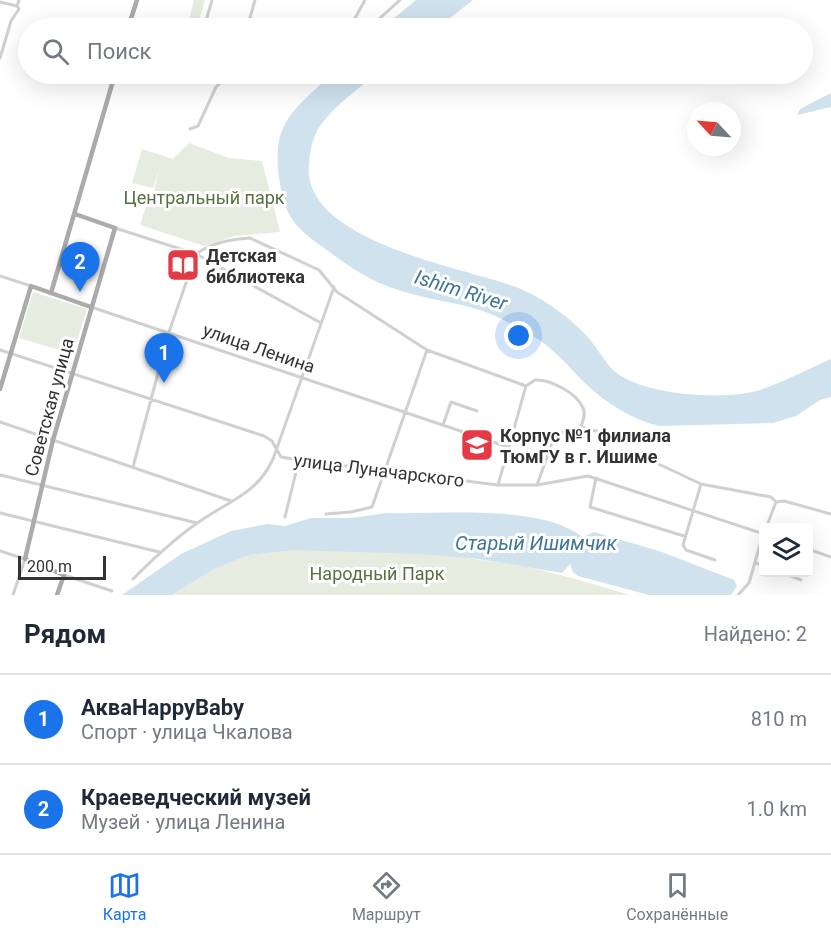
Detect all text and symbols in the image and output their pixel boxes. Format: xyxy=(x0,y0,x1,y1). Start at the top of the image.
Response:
search box xyxy=(18,18,813,84)
icon: search xyxy=(39,35,72,68)
text: Поиск xyxy=(87,39,151,64)
north arrow xyxy=(687,102,741,156)
park label: Центральный парк xyxy=(123,187,285,208)
pin: 2 xyxy=(60,242,100,292)
place label: Детская библиотека xyxy=(206,245,305,287)
library icon: Детская библиотека xyxy=(165,247,201,283)
water label: Ishim River xyxy=(412,265,511,316)
street label: улица Ленина xyxy=(200,319,318,377)
your location xyxy=(504,321,533,350)
pin: 1 xyxy=(144,334,184,383)
street label: Советская улица xyxy=(20,336,78,478)
place label: Корпус №1 филиала ТюмГУ в г. Ишиме xyxy=(500,425,671,467)
school or university icon: Корпус №1 филиала ТюмГУ в г. Ишиме xyxy=(459,427,495,463)
street label: улица Луначарского xyxy=(292,449,466,491)
map controls xyxy=(759,523,813,577)
button: layers xyxy=(759,523,813,577)
water label: Старый Ишимчик xyxy=(455,531,617,555)
scale bar xyxy=(18,553,106,580)
text: 200 m xyxy=(27,557,72,576)
park label: Народный Парк xyxy=(310,563,445,584)
text: Рядом xyxy=(24,619,106,649)
text: Найдено: 2 xyxy=(704,622,807,646)
text: АкваHappyBaby xyxy=(81,695,244,720)
text: 1 xyxy=(38,707,49,731)
text: 810 m xyxy=(751,707,807,731)
text: Спорт · улица Чкалова xyxy=(81,720,293,744)
text: Краеведческий музей xyxy=(81,785,311,810)
text: 2 xyxy=(38,797,49,821)
text: 1.0 km xyxy=(747,797,807,821)
text: Музей · улица Ленина xyxy=(81,810,286,834)
tab: Карта xyxy=(103,869,146,924)
tab: Маршрут xyxy=(352,869,421,924)
tab: Сохранённые xyxy=(626,869,728,924)

